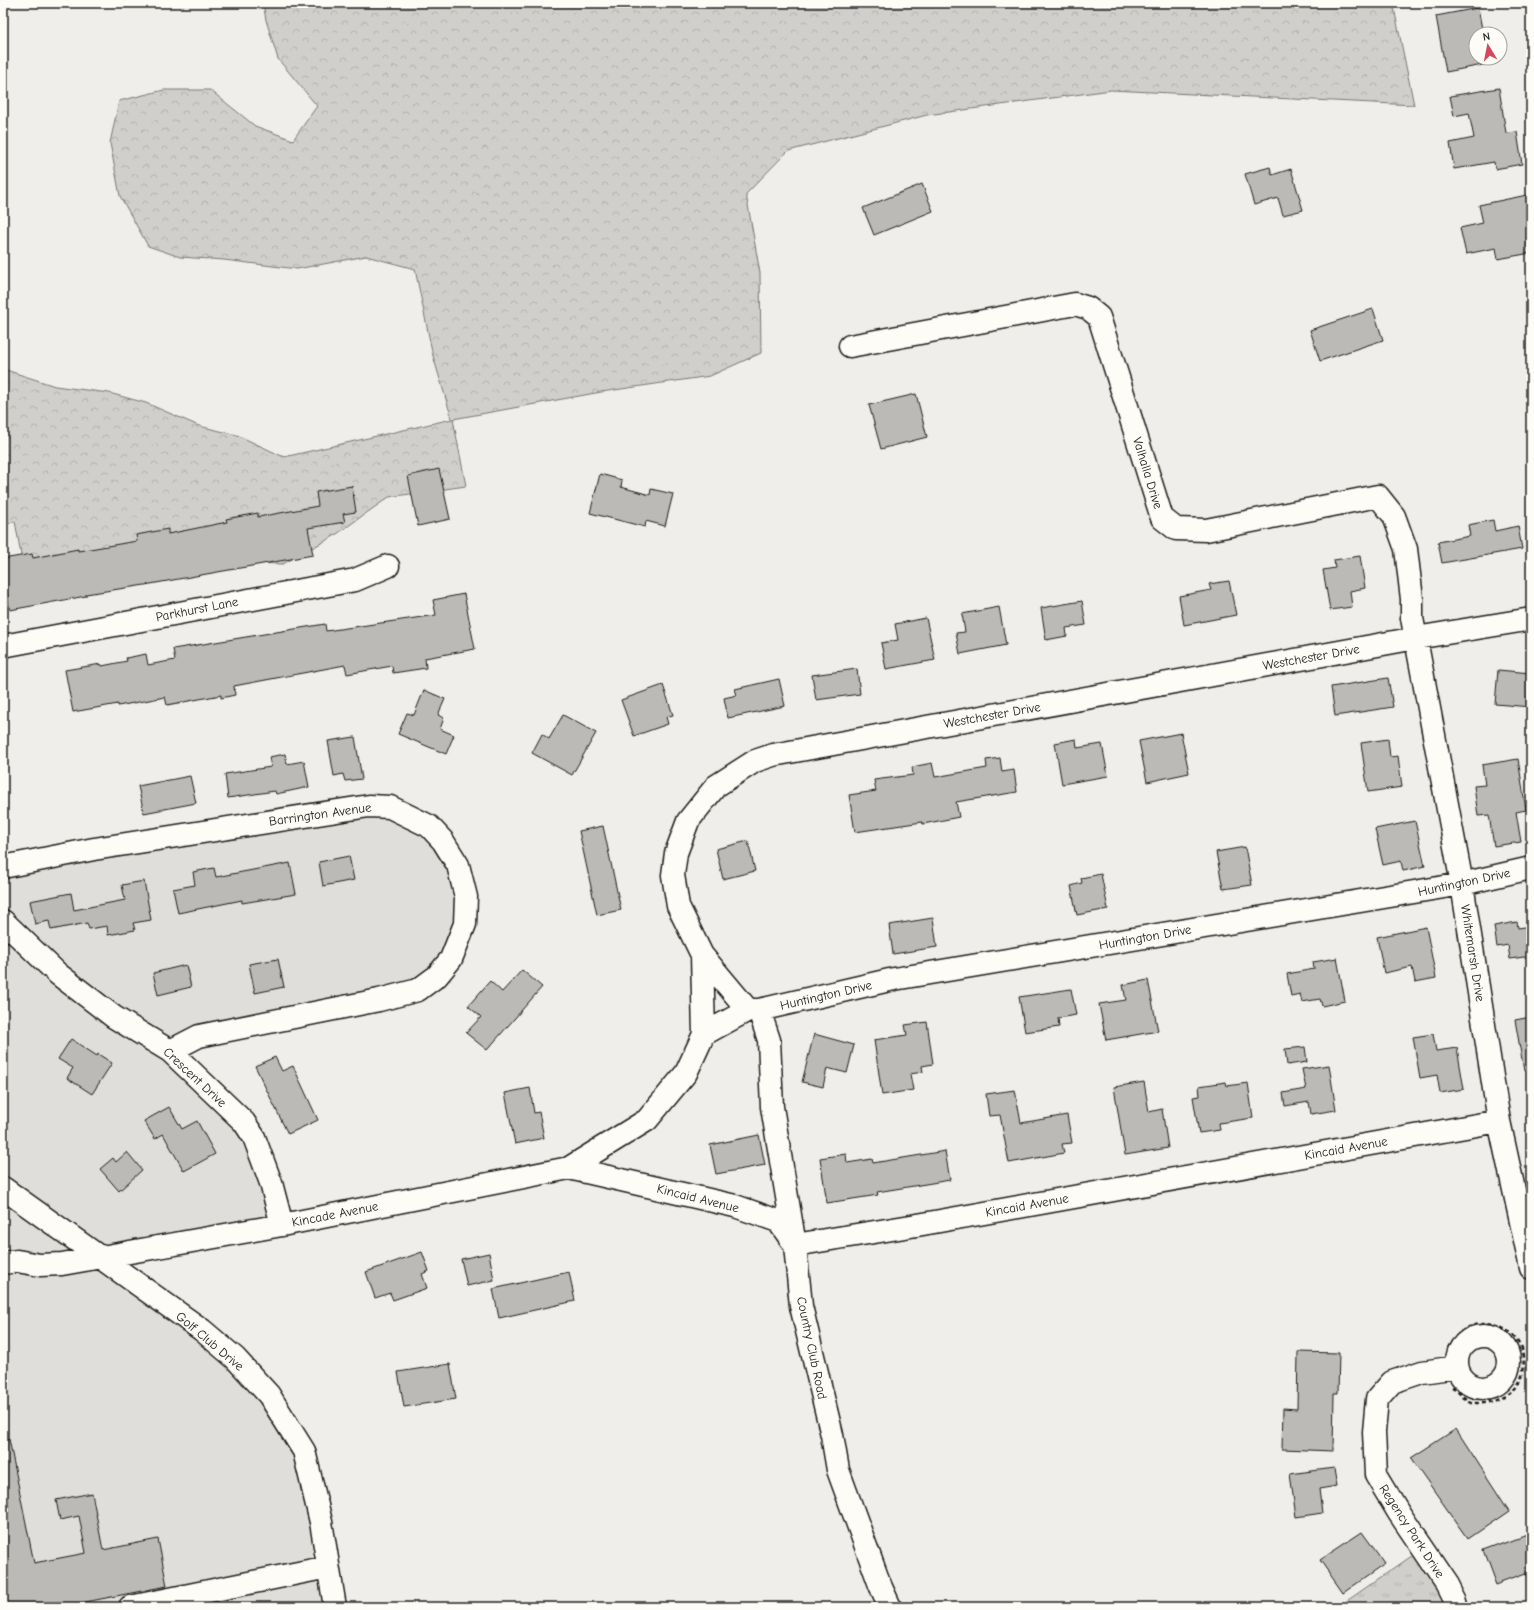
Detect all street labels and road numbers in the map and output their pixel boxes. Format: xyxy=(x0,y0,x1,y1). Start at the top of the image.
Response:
street label: Valhalla Drive xyxy=(1130,435,1166,511)
street label: Parkhurst Lane xyxy=(154,594,240,624)
street label: Westchester Drive xyxy=(1261,641,1361,673)
street label: Westchester Drive xyxy=(942,699,1042,731)
street label: Barrington Avenue xyxy=(268,799,373,829)
street label: Huntington Drive xyxy=(1417,865,1512,899)
street label: Whitemarsh Drive xyxy=(1458,903,1488,1003)
street label: Huntington Drive xyxy=(1098,921,1193,953)
street label: Huntington Drive xyxy=(779,977,874,1013)
street label: Crescent Drive xyxy=(160,1044,230,1110)
street label: Kincaid Avenue xyxy=(1303,1133,1389,1163)
street label: Kincaid Avenue xyxy=(655,1181,741,1216)
street label: Kincaid Avenue xyxy=(984,1190,1070,1220)
street label: Kincade Avenue xyxy=(291,1198,380,1230)
street label: Country Club Road xyxy=(794,1295,830,1401)
street label: Golf Club Drive xyxy=(173,1308,247,1374)
street label: Regency Park Drive xyxy=(1376,1481,1448,1581)

